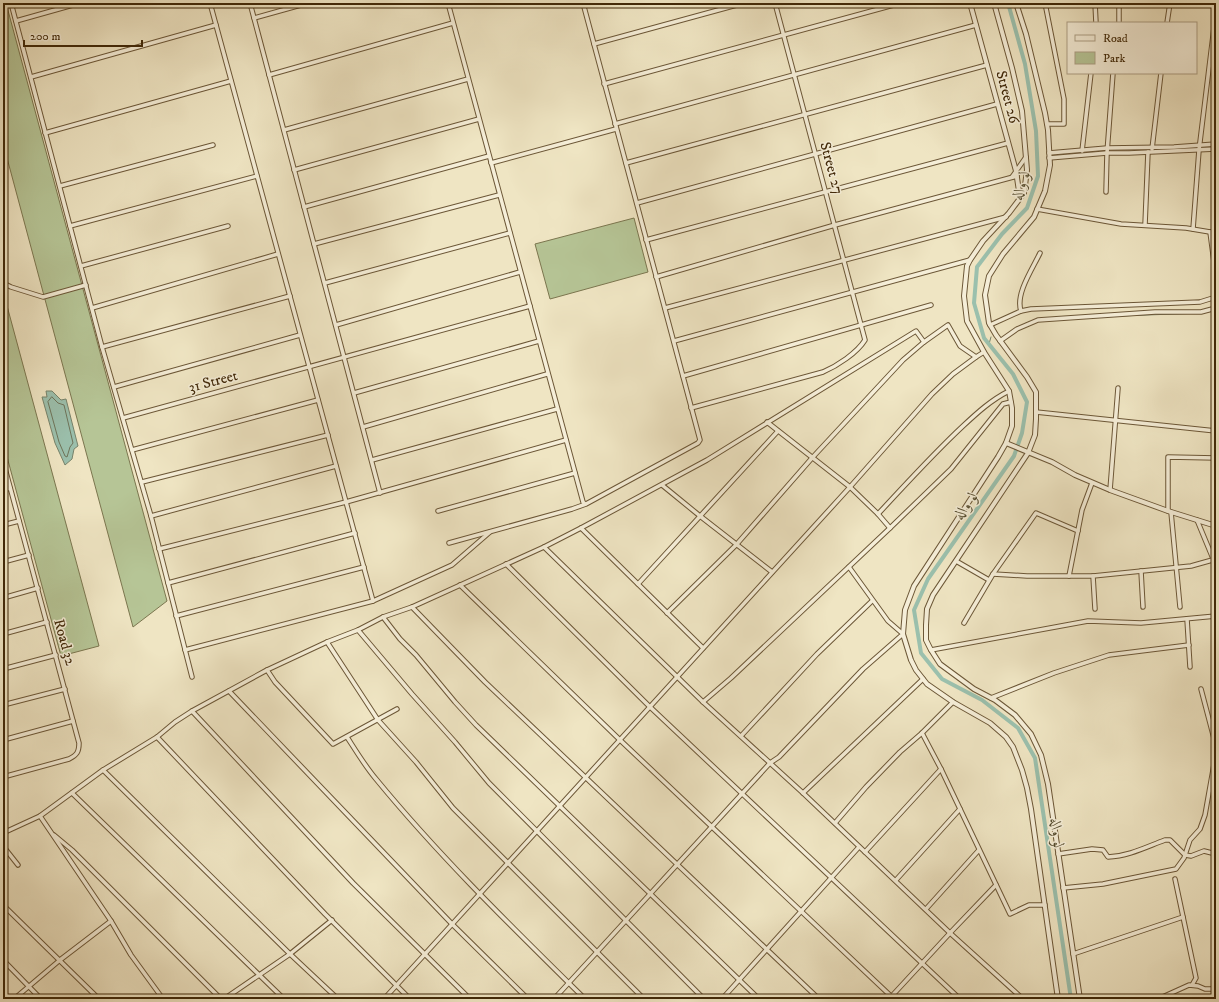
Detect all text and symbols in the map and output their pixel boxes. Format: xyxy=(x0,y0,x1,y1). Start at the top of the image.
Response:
scale bar xyxy=(24,22,142,48)
legend xyxy=(1067,22,1197,74)
text: 200 m xyxy=(30,29,60,44)
text: Road xyxy=(1103,31,1128,46)
text: Park xyxy=(1103,51,1125,66)
street label: Street 26 xyxy=(991,69,1024,127)
street label: Street 27 xyxy=(815,140,848,197)
water label: لو واله xyxy=(1007,168,1035,203)
street label: 31 Street xyxy=(187,366,240,397)
water label: لو واله xyxy=(949,487,983,524)
street label: Road 32 xyxy=(49,617,80,668)
water label: لو واله xyxy=(1045,817,1069,850)

